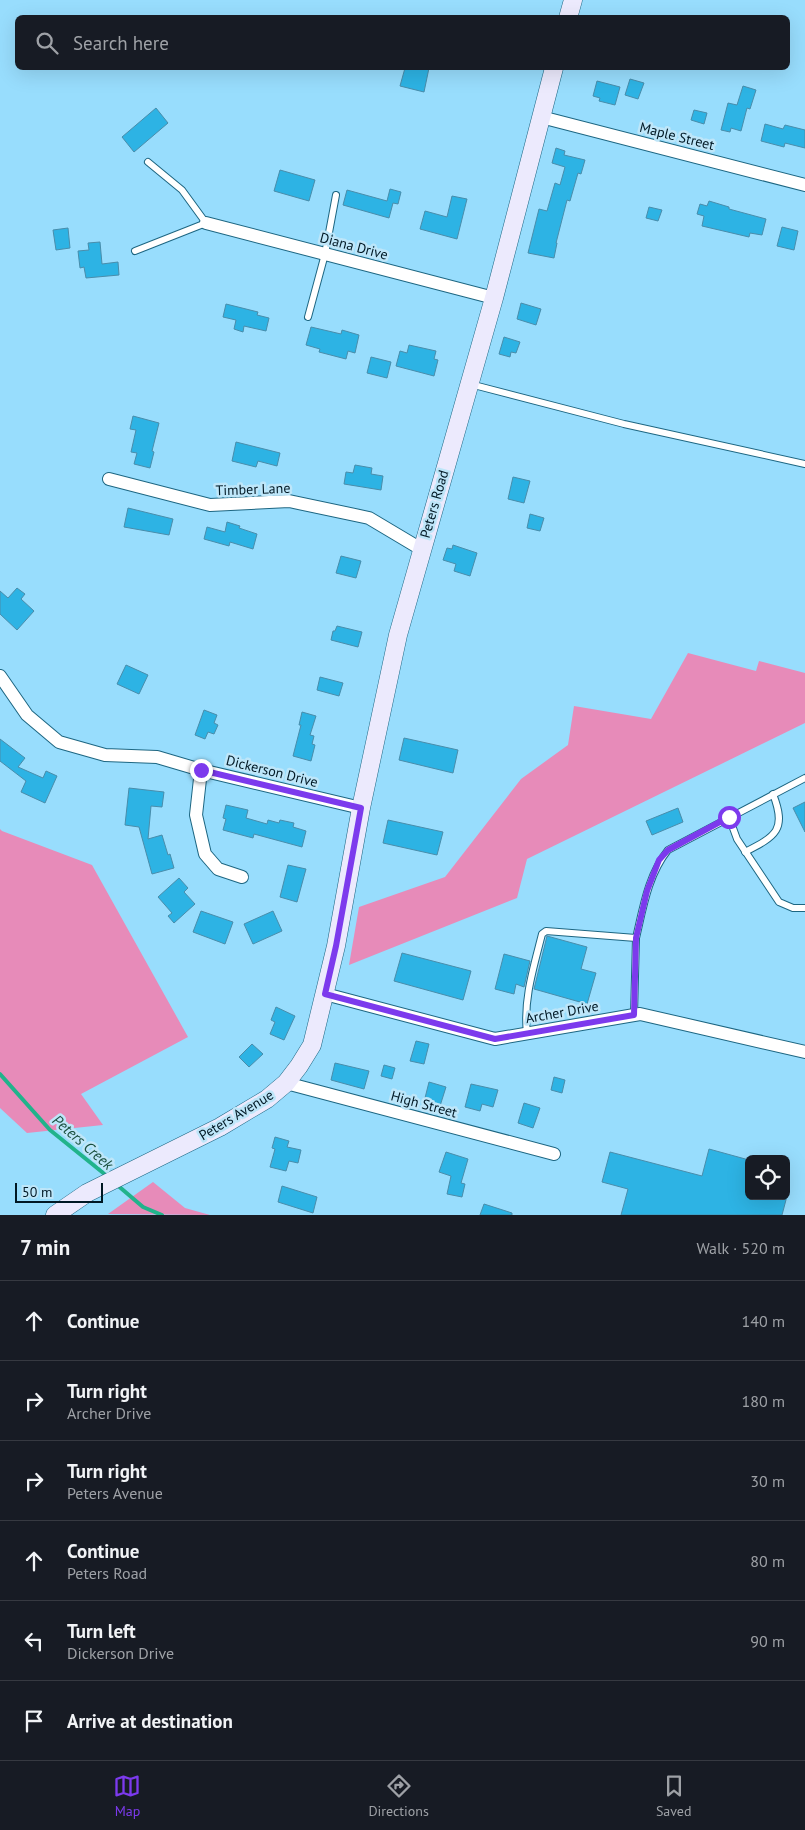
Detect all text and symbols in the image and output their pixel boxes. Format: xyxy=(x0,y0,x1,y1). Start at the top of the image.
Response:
search box xyxy=(15,15,790,70)
icon: search xyxy=(33,29,61,57)
text: Search here xyxy=(73,31,169,55)
street label: Maple Street xyxy=(638,118,716,154)
street label: Diana Drive xyxy=(318,228,390,264)
street label: Peters Road xyxy=(416,468,452,540)
street label: Timber Lane xyxy=(215,479,291,499)
street label: Dickerson Drive xyxy=(224,751,320,791)
route end xyxy=(190,759,213,782)
route start xyxy=(718,806,741,829)
street label: Archer Drive xyxy=(524,997,600,1027)
street label: Peters Avenue xyxy=(195,1086,277,1144)
street label: High Street xyxy=(389,1087,459,1122)
water label: Peters Creek xyxy=(49,1110,118,1174)
map controls xyxy=(745,1155,790,1200)
button: locate xyxy=(745,1155,790,1200)
scale bar xyxy=(15,1180,102,1203)
text: 50 m xyxy=(22,1183,52,1201)
text: 7 min xyxy=(20,1234,70,1261)
text: Walk · 520 m xyxy=(696,1238,785,1258)
icon: ahead xyxy=(20,1307,48,1335)
text: Continue xyxy=(67,1309,139,1333)
text: 140 m xyxy=(742,1311,785,1331)
text: Turn right xyxy=(67,1379,147,1403)
icon: right xyxy=(20,1387,48,1415)
text: 180 m xyxy=(742,1391,785,1411)
text: Archer Drive xyxy=(67,1403,151,1423)
text: Turn right xyxy=(67,1459,147,1483)
icon: right xyxy=(20,1467,48,1495)
text: 30 m xyxy=(750,1471,785,1491)
text: Peters Avenue xyxy=(67,1483,163,1503)
text: Continue xyxy=(67,1539,139,1563)
icon: ahead xyxy=(20,1547,48,1575)
text: 80 m xyxy=(750,1551,785,1571)
text: Peters Road xyxy=(67,1563,147,1583)
text: Turn left xyxy=(67,1619,136,1643)
icon: left xyxy=(20,1627,48,1655)
text: 90 m xyxy=(750,1631,785,1651)
text: Dickerson Drive xyxy=(67,1643,174,1663)
icon: arrive xyxy=(20,1707,48,1735)
text: Arrive at destination xyxy=(67,1709,233,1733)
tab: Map xyxy=(113,1772,141,1820)
tab: Directions xyxy=(368,1772,429,1820)
tab: Saved xyxy=(656,1772,692,1820)

